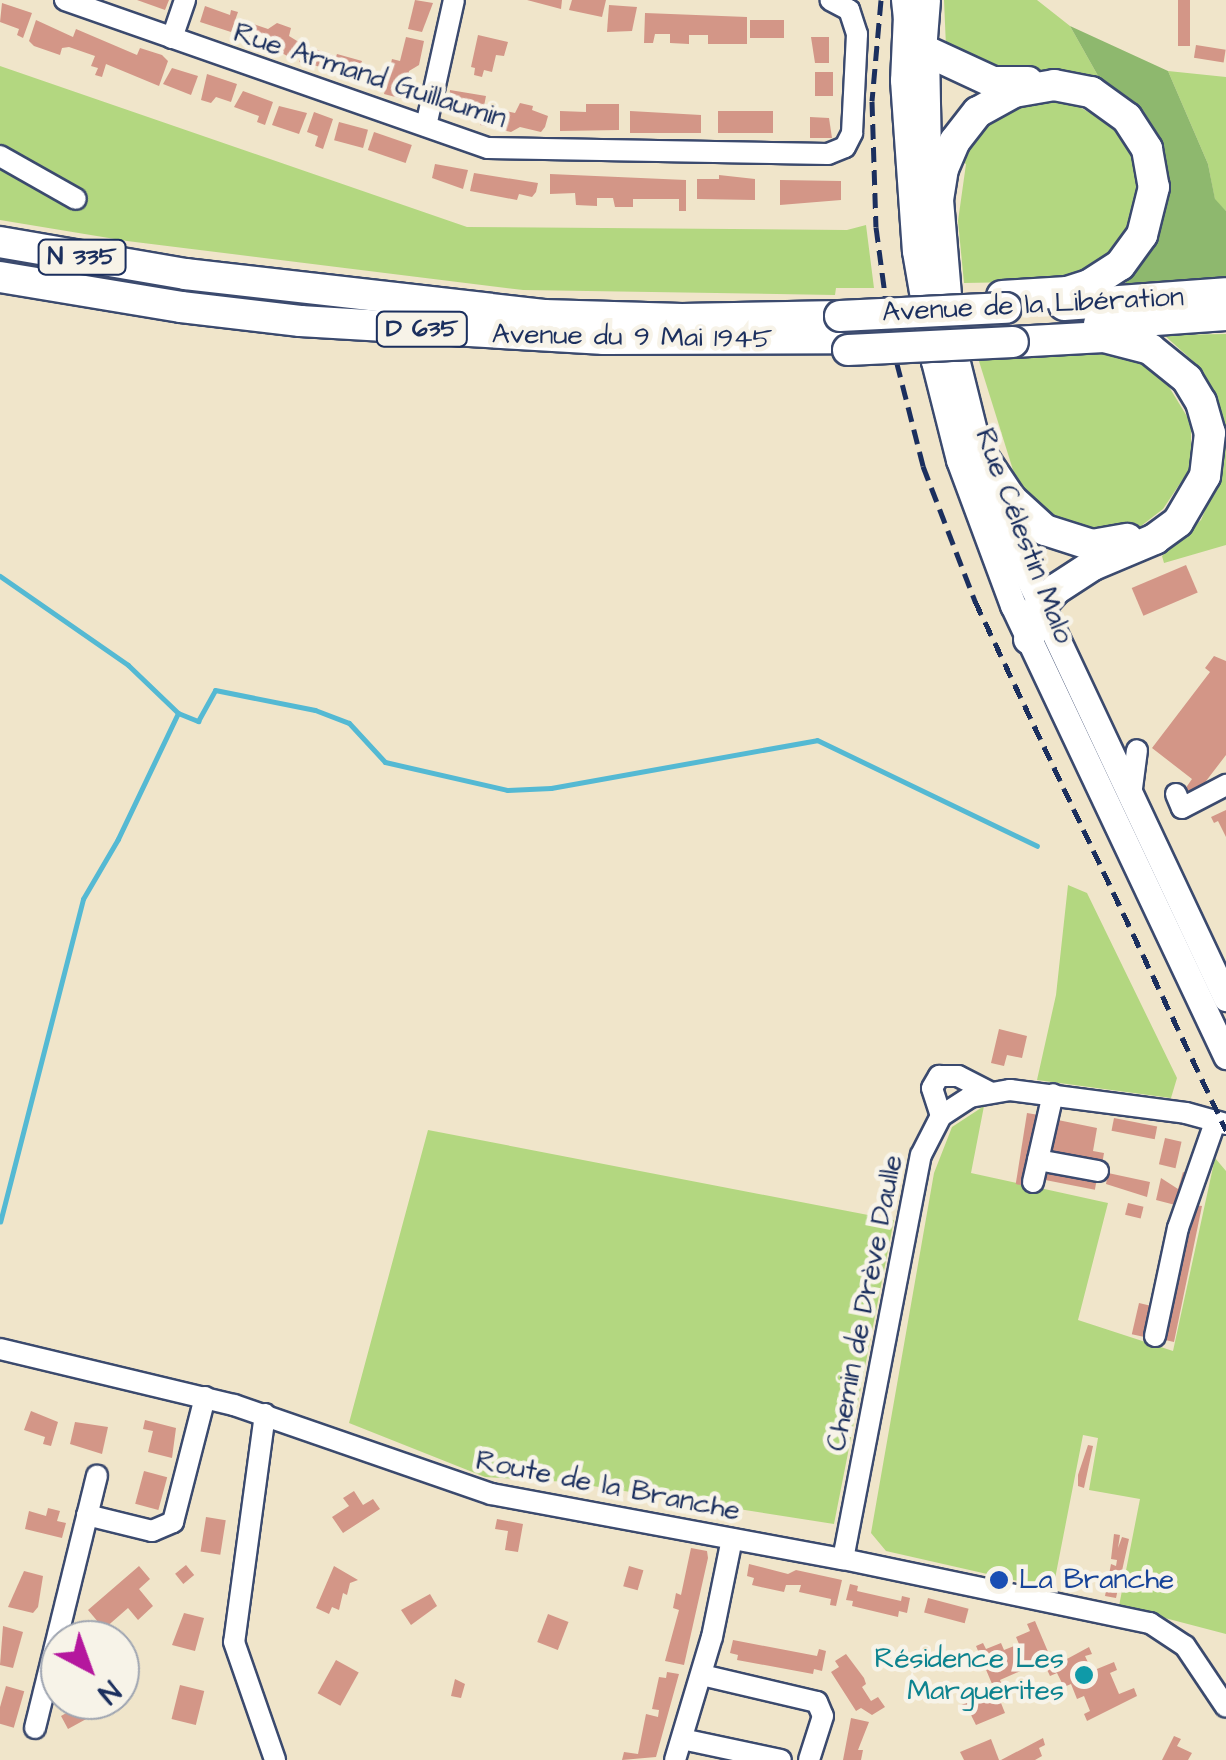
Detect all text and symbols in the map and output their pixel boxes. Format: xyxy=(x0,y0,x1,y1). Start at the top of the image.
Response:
street label: Rue Armand Guillaumin xyxy=(229,16,511,136)
road number: N 335 xyxy=(37,237,127,277)
street label: Avenue de la Libération xyxy=(881,280,1185,330)
road number: D 635 xyxy=(374,309,470,349)
street label: Avenue du 9 Mai 1945 xyxy=(492,318,772,356)
street label: Rue Célestin Malo xyxy=(968,424,1080,648)
street label: Chemin de Drève Daulle xyxy=(820,1152,910,1454)
street label: Route de la Branche xyxy=(473,1444,743,1528)
place label: La Branche xyxy=(1019,1563,1174,1597)
marker: La Branche xyxy=(988,1569,1010,1591)
north arrow xyxy=(40,1620,140,1720)
place label: Résidence Les Marguerites xyxy=(874,1642,1064,1708)
marker: Résidence Les Marguerites xyxy=(1073,1664,1095,1686)
text: N xyxy=(89,1671,128,1712)

